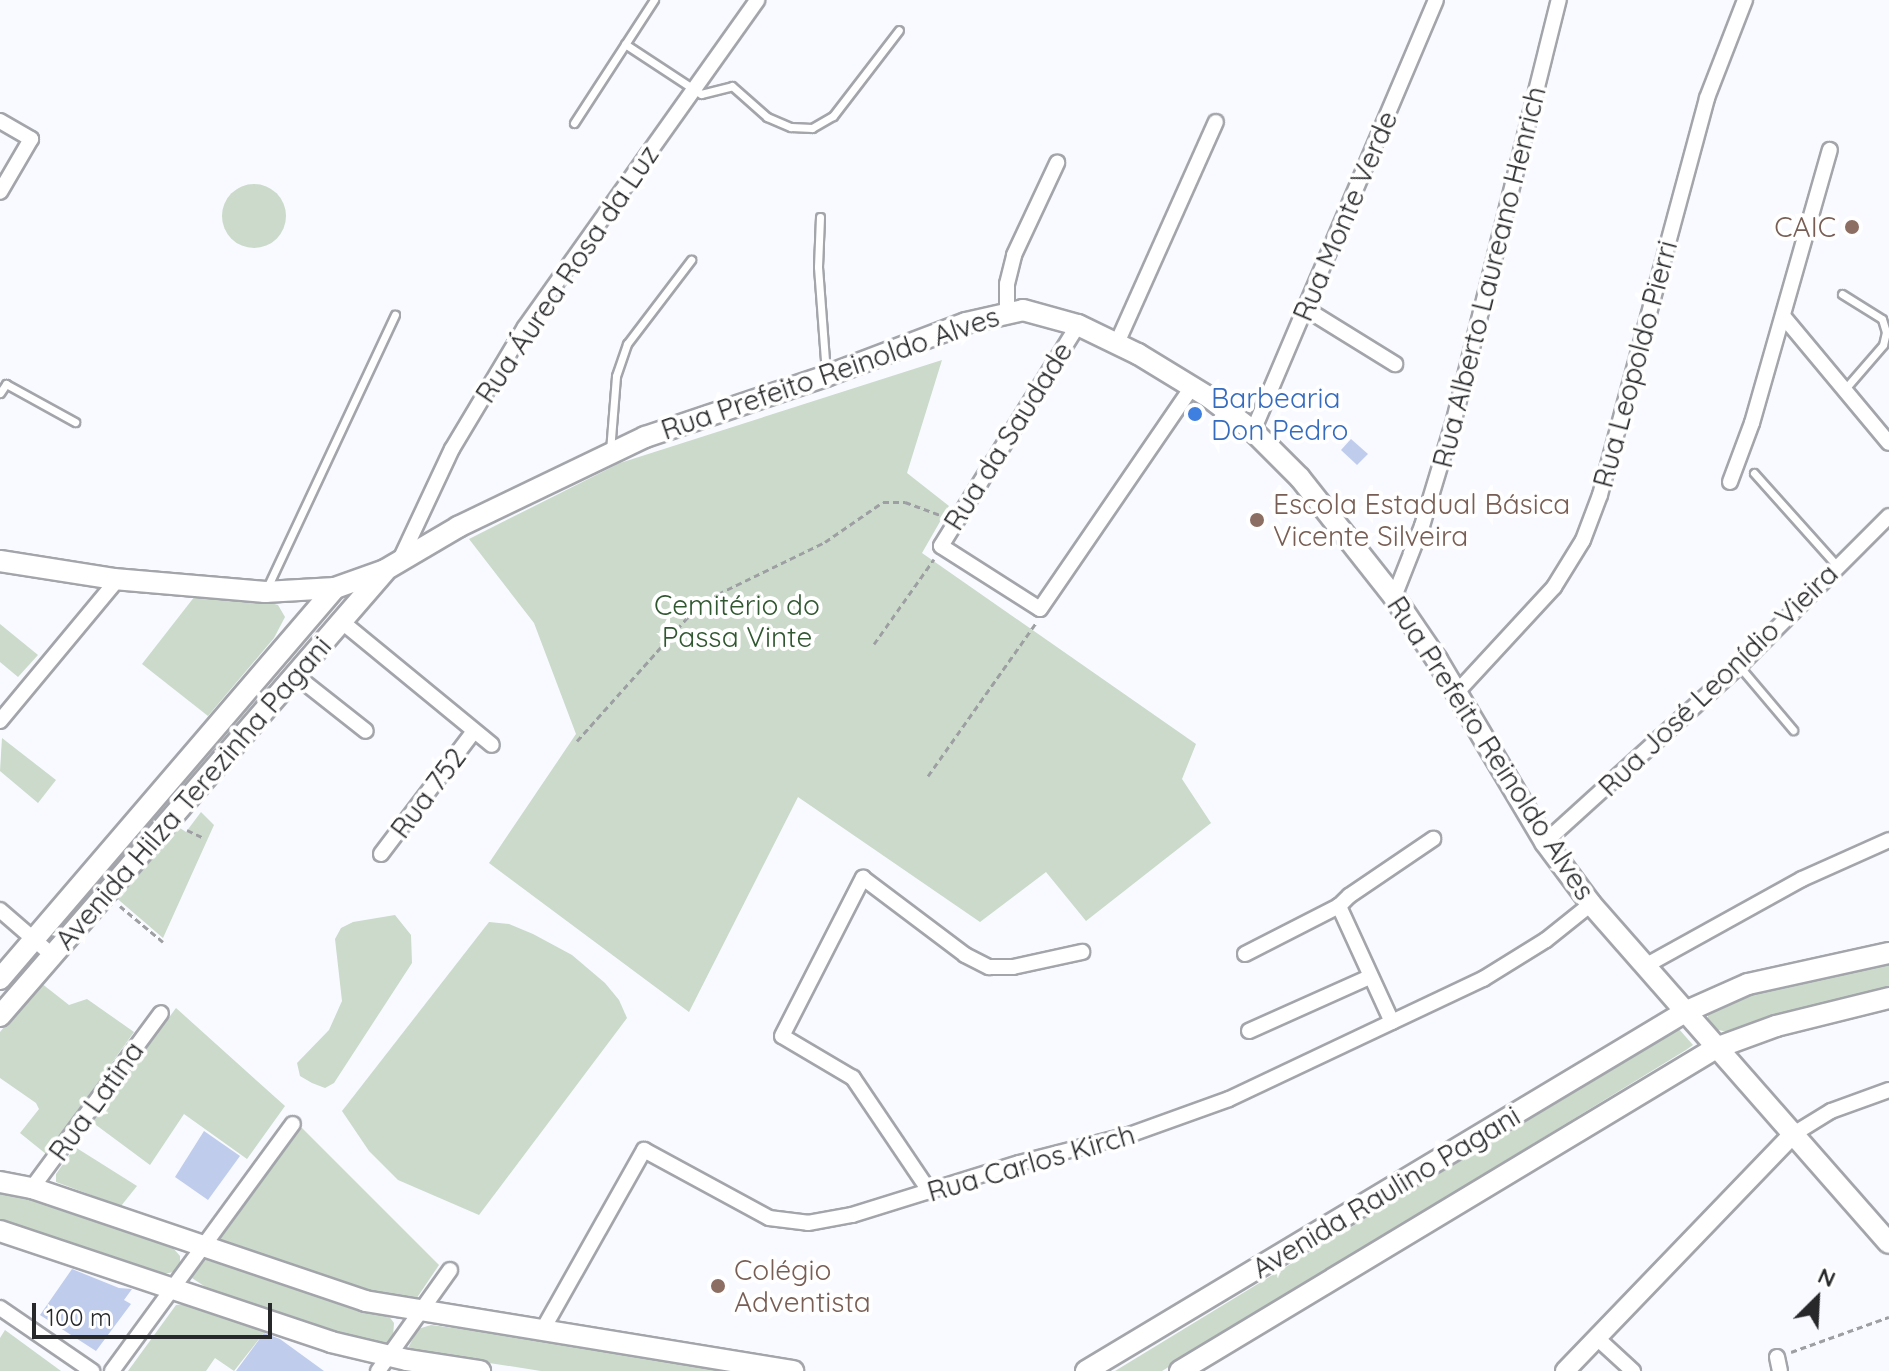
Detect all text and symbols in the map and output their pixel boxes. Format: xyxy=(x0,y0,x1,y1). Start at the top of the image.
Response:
street label: Rua Alberto Laureano Henrich xyxy=(1425,83,1553,471)
street label: Rua Monte Verde xyxy=(1286,106,1404,326)
street label: Rua Áurea Rosa da Luz xyxy=(468,139,666,409)
place label: CAIC xyxy=(1774,210,1836,244)
marker: CAIC xyxy=(1843,218,1861,236)
street label: Rua Leopoldo Pierri xyxy=(1586,237,1684,491)
street label: Rua Prefeito Reinoldo Alves xyxy=(657,299,1003,447)
street label: Rua da Saudade xyxy=(937,336,1079,536)
place label: Barbearia Don Pedro xyxy=(1211,381,1348,447)
marker: Barbearia Don Pedro xyxy=(1186,405,1204,423)
place label: Escola Estadual Básica Vicente Silveira xyxy=(1273,487,1570,553)
marker: Escola Estadual Básica Vicente Silveira xyxy=(1248,511,1266,529)
street label: Rua José Leonídio Vieira xyxy=(1591,557,1845,803)
park label: Cemitério do Passa Vinte xyxy=(654,588,820,654)
street label: Rua Prefeito Reinoldo Alves xyxy=(1380,590,1602,906)
street label: Avenida Hilza Terezinha Pagani xyxy=(48,630,338,956)
street label: Rua 752 xyxy=(383,741,473,845)
street label: Rua Latina xyxy=(41,1035,151,1167)
street label: Avenida Raulino Pagani xyxy=(1246,1099,1526,1285)
street label: Rua Carlos Kirch xyxy=(923,1117,1139,1209)
place label: Colégio Adventista xyxy=(734,1253,871,1319)
north arrow xyxy=(1777,1259,1857,1339)
text: N xyxy=(1814,1261,1840,1293)
marker: Colégio Adventista xyxy=(709,1277,727,1295)
scale bar xyxy=(36,1287,276,1337)
text: 100 m xyxy=(46,1302,112,1332)

